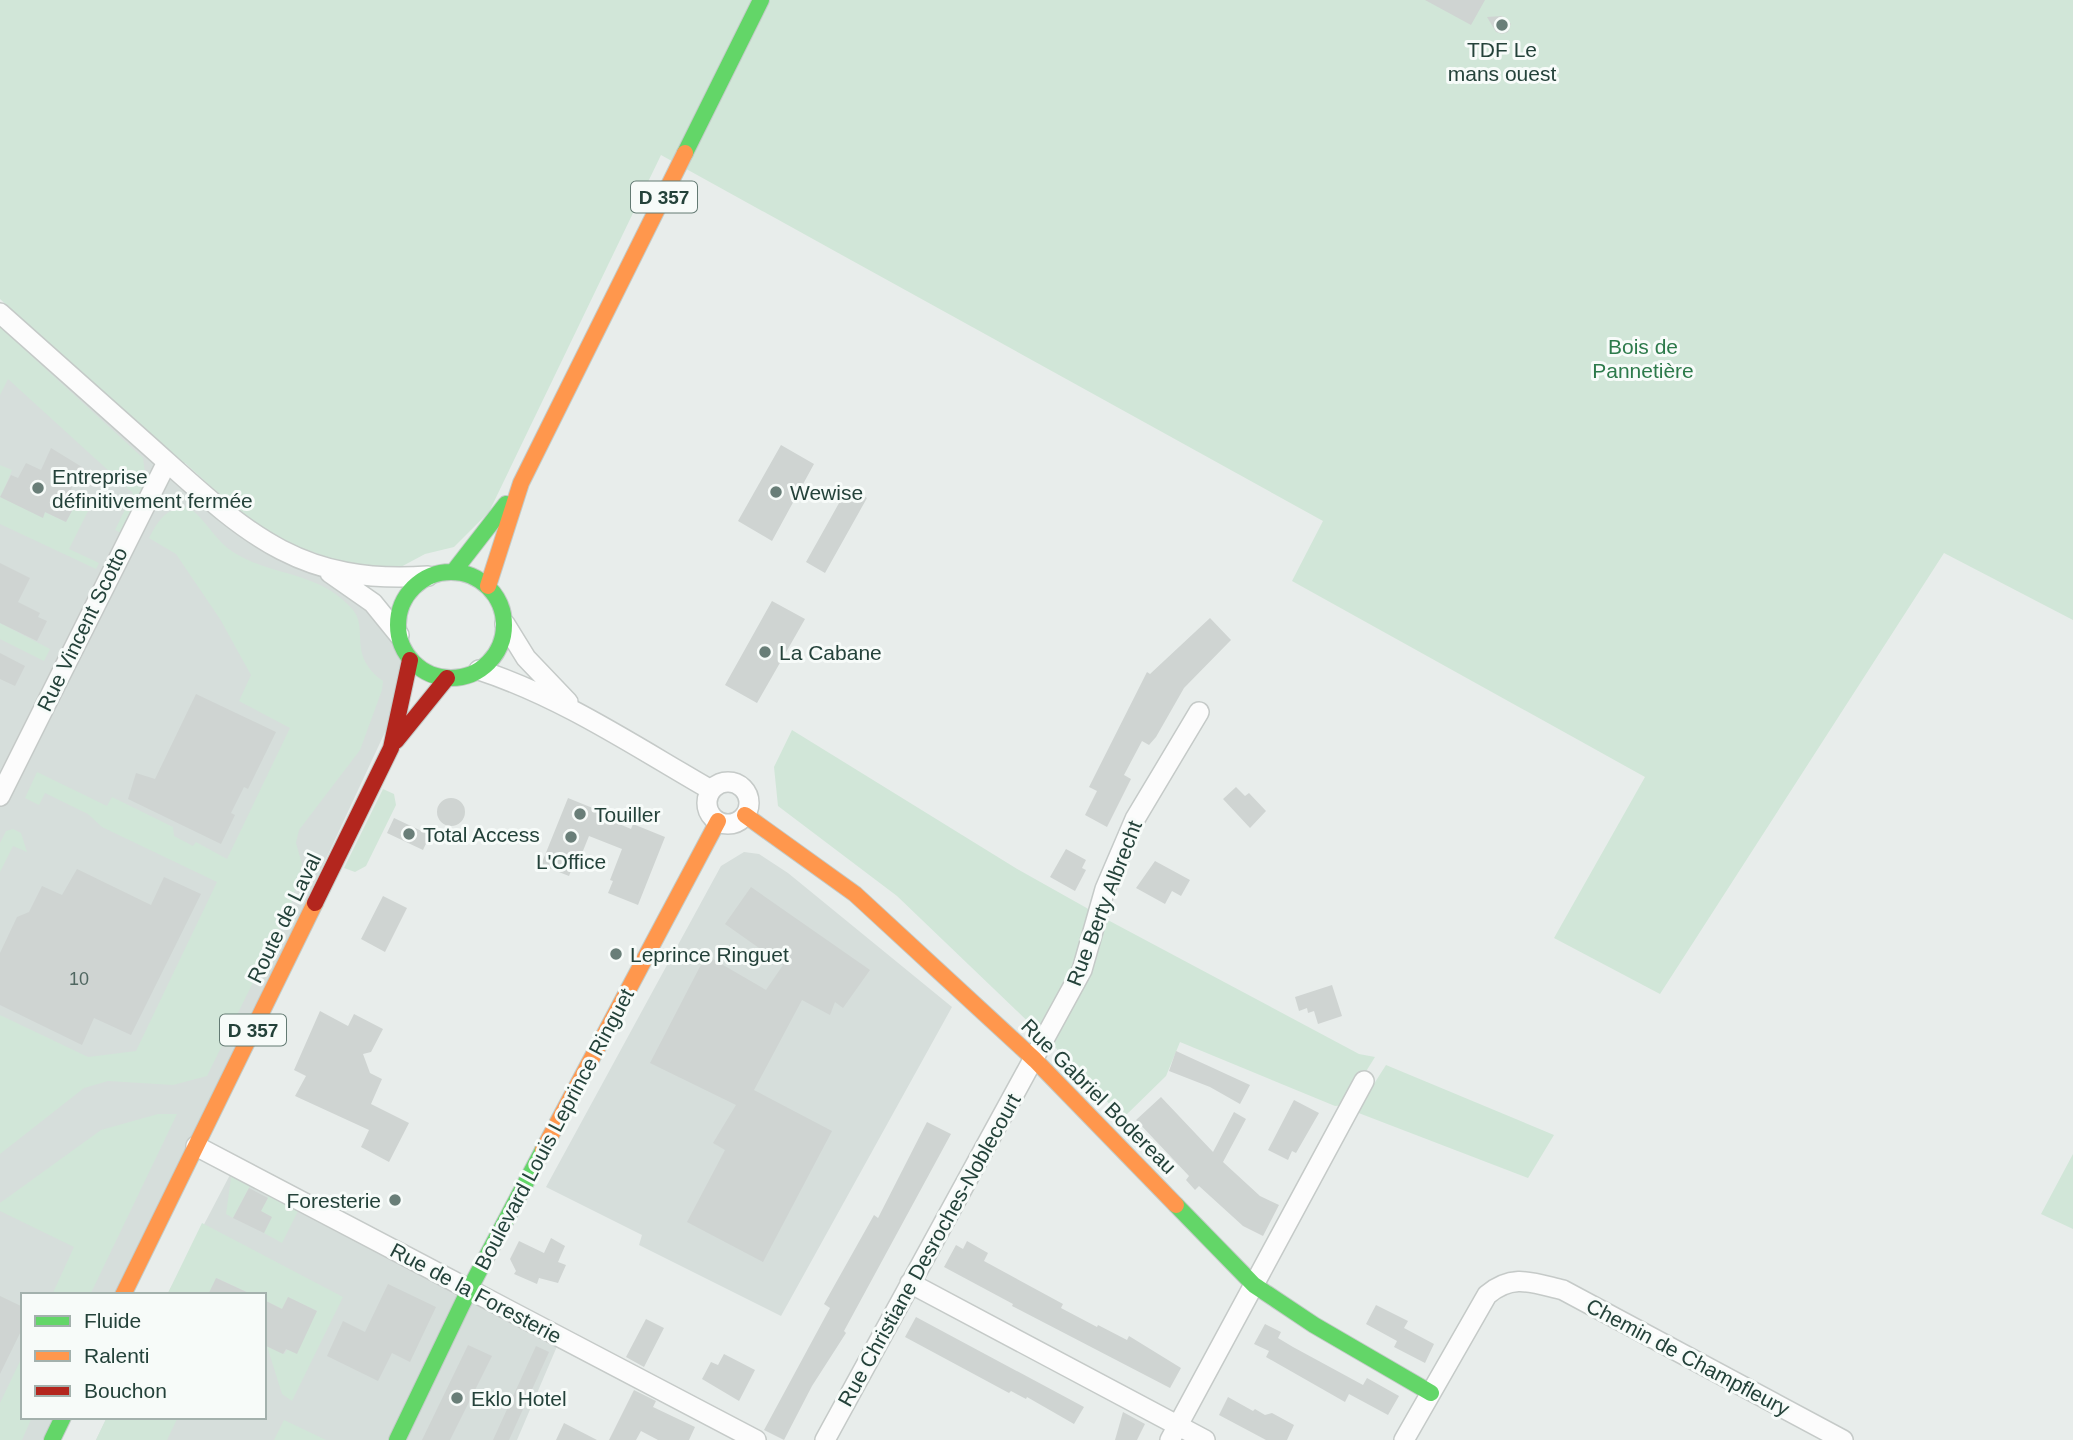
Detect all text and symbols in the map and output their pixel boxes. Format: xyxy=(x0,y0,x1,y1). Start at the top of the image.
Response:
marker: TDF Le mans ouest xyxy=(1494,17,1510,33)
place label: TDF Le mans ouest xyxy=(1448,38,1556,85)
road number: D 357 xyxy=(631,182,697,212)
park label: Bois de Pannetière xyxy=(1592,335,1694,382)
place label: Entreprise définitivement fermée xyxy=(52,465,253,512)
marker: Entreprise définitivement fermée xyxy=(30,480,46,496)
place label: Wewise xyxy=(790,481,863,504)
marker: Wewise xyxy=(768,484,784,500)
street label: Rue Vincent Scotto xyxy=(32,543,132,715)
place label: La Cabane xyxy=(779,641,882,664)
marker: La Cabane xyxy=(757,644,773,660)
place label: Touiller xyxy=(594,803,661,826)
marker: Touiller xyxy=(572,806,588,822)
street label: Rue Berty Albrecht xyxy=(1062,817,1146,989)
place label: Total Access xyxy=(423,823,540,846)
marker: Total Access xyxy=(401,826,417,842)
marker: L'Office xyxy=(563,829,579,845)
street label: Route de Laval xyxy=(243,849,325,987)
place label: L'Office xyxy=(536,850,606,873)
place label: Leprince Ringuet xyxy=(630,943,789,966)
marker: Leprince Ringuet xyxy=(608,946,624,962)
house number: 10 xyxy=(69,969,89,989)
street label: Boulevard Louis Leprince Ringuet xyxy=(470,984,638,1274)
road number: D 357 xyxy=(220,1014,286,1046)
street label: Rue Gabriel Bodereau xyxy=(1017,1014,1181,1178)
street label: Rue Christiane Desroches-Noblecourt xyxy=(833,1090,1025,1410)
place label: Foresterie xyxy=(286,1189,381,1212)
marker: Foresterie xyxy=(387,1192,403,1208)
street label: Rue de la Foresterie xyxy=(387,1238,565,1348)
legend xyxy=(21,1293,266,1419)
street label: Chemin de Champfleury xyxy=(1583,1294,1794,1421)
text: Fluide xyxy=(84,1309,141,1332)
text: Ralenti xyxy=(84,1344,149,1367)
text: Bouchon xyxy=(84,1379,167,1402)
place label: Eklo Hotel xyxy=(471,1387,567,1410)
marker: Eklo Hotel xyxy=(449,1390,465,1406)

